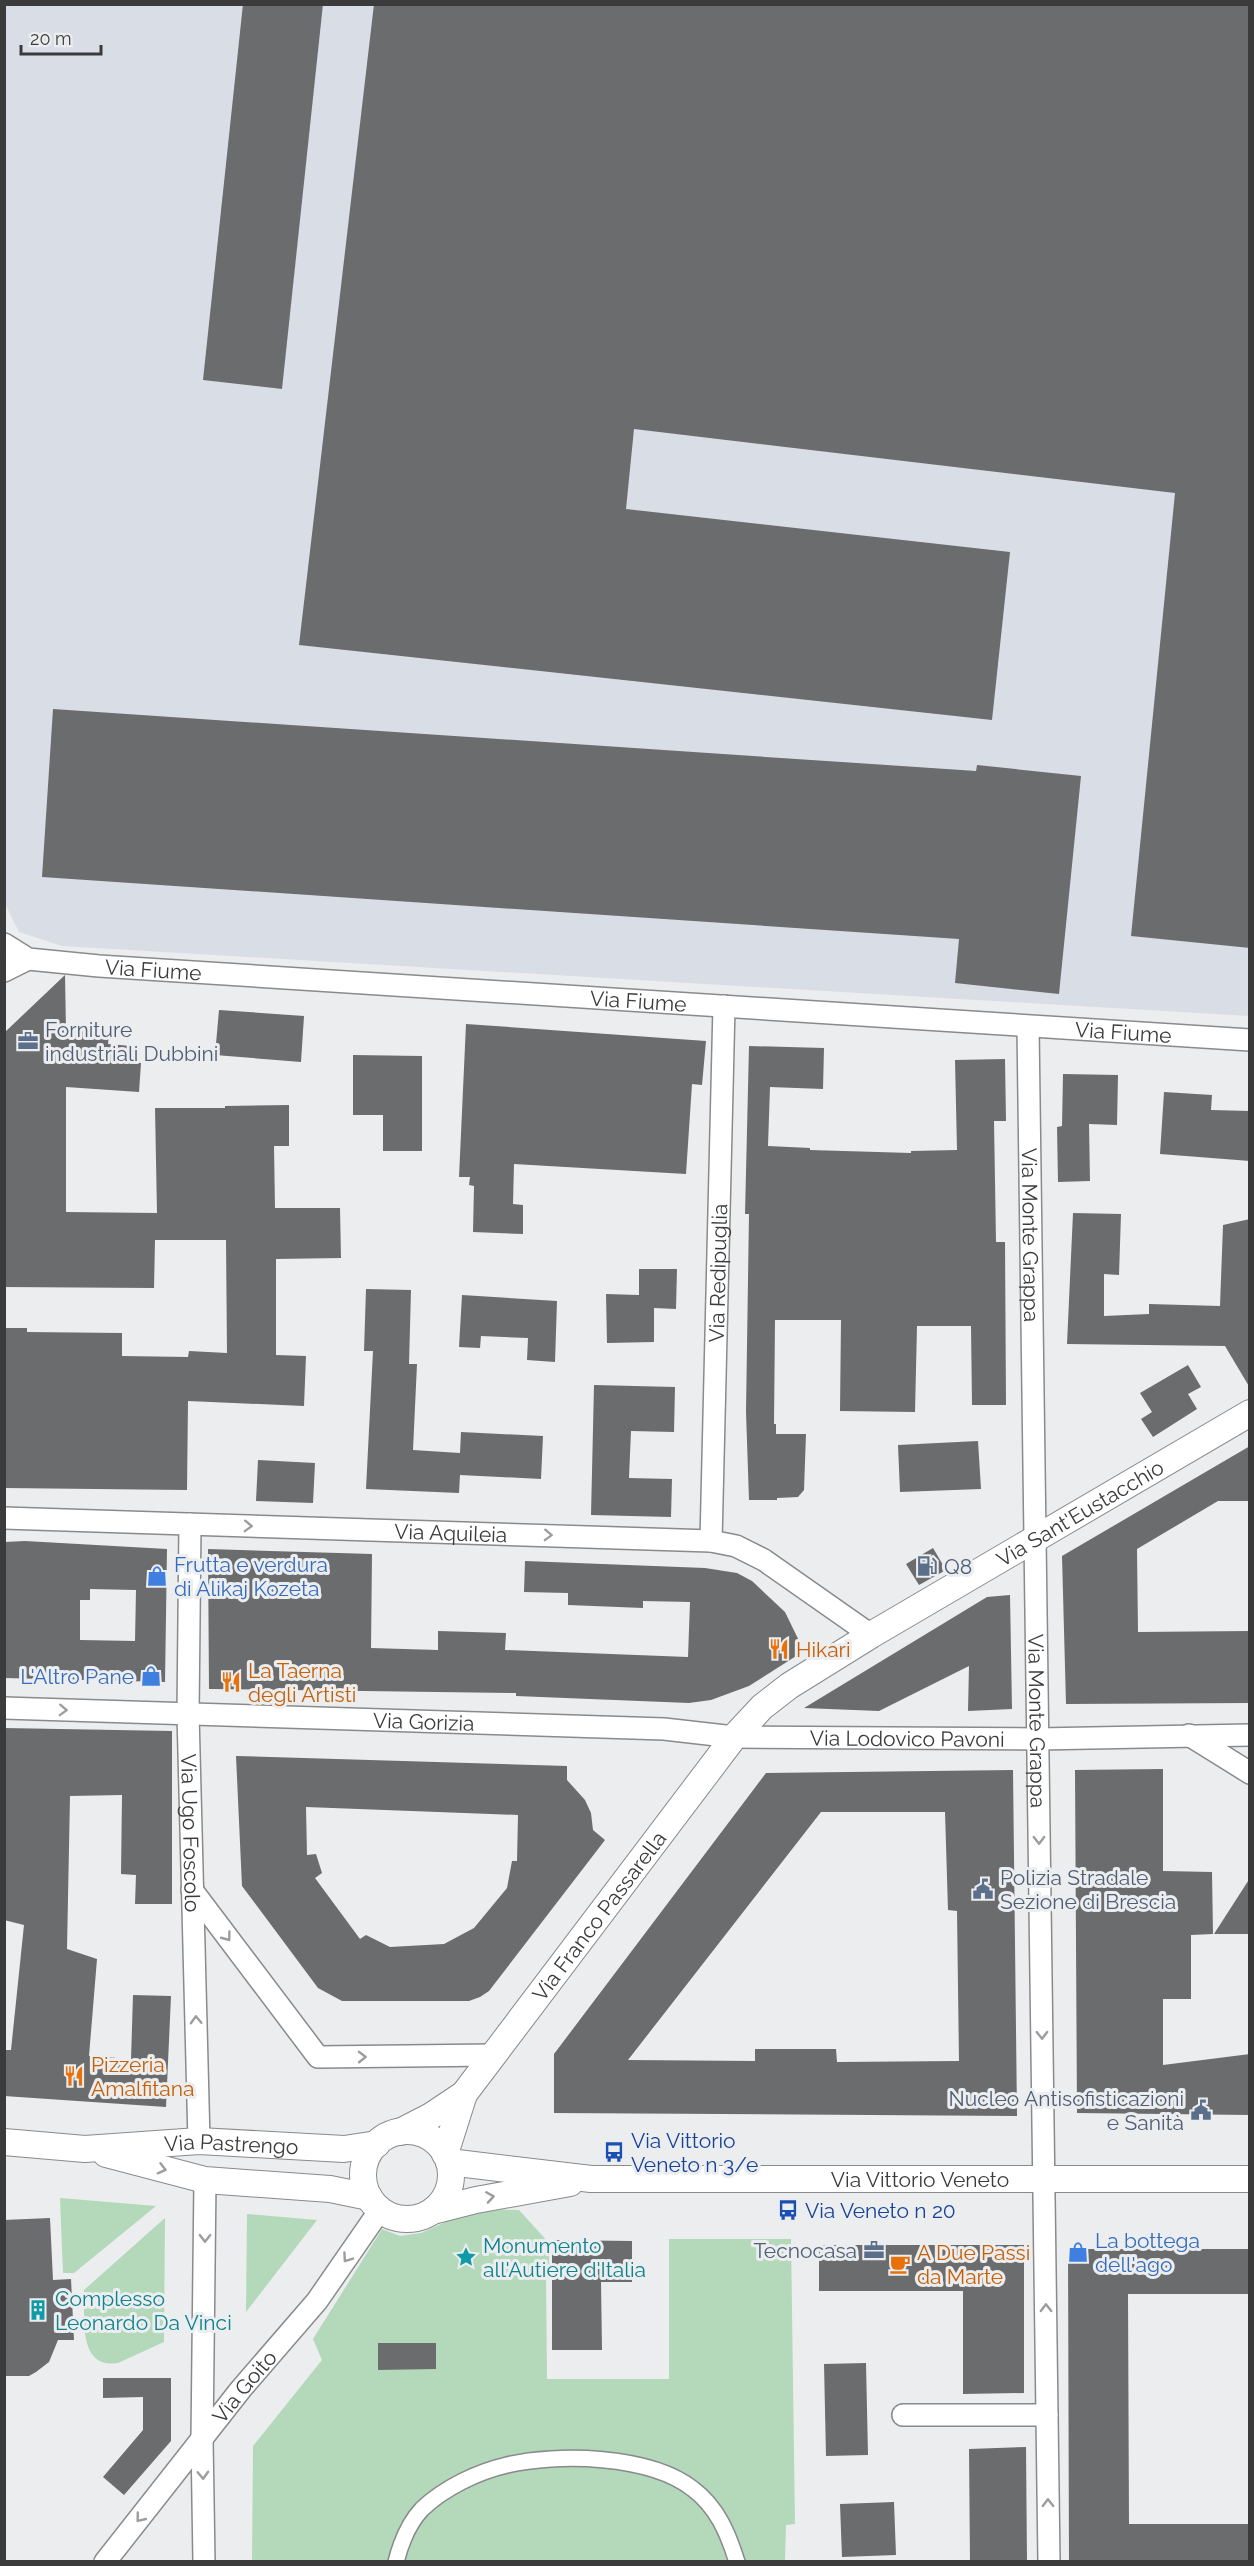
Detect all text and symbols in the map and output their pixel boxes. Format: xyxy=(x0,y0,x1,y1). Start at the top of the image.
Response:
scale bar xyxy=(21,18,100,56)
text: 20 m xyxy=(30,28,72,49)
street label: Via Fiume xyxy=(104,954,202,985)
street label: Via Fiume xyxy=(589,985,687,1016)
street label: Via Fiume xyxy=(1074,1016,1172,1047)
place label: Forniture industriali Dubbini xyxy=(45,1017,218,1066)
office icon: Forniture industriali Dubbini xyxy=(16,1029,40,1053)
street label: Via Monte Grappa xyxy=(1017,1148,1045,1322)
street label: Via Redipuglia xyxy=(703,1203,732,1343)
street label: Via Sant'Eustacchio xyxy=(992,1454,1168,1571)
street label: Via Aquileia xyxy=(394,1518,508,1547)
one-way arrow xyxy=(244,1520,253,1532)
one-way arrow xyxy=(544,1529,553,1542)
place label: Frutta e verdura di Alikaj Kozeta xyxy=(174,1552,328,1601)
fuel station icon: Q8 xyxy=(915,1554,939,1578)
place label: Q8 xyxy=(944,1554,972,1579)
shop icon: Frutta e verdura di Alikaj Kozeta xyxy=(145,1564,169,1588)
street label: Via Monte Grappa xyxy=(1024,1634,1051,1808)
restaurant icon: Hikari xyxy=(767,1637,791,1661)
place label: Hikari xyxy=(796,1637,851,1662)
place label: La Taerna degli Artisti xyxy=(248,1658,356,1707)
place label: L'Altro Pane xyxy=(20,1664,134,1689)
shop icon: L'Altro Pane xyxy=(139,1664,163,1688)
restaurant icon: La Taerna degli Artisti xyxy=(219,1670,243,1694)
one-way arrow xyxy=(58,1704,67,1717)
street label: Via Gorizia xyxy=(373,1707,475,1735)
street label: Via Lodovico Pavoni xyxy=(810,1725,1005,1751)
street label: Via Ugo Foscolo xyxy=(177,1753,206,1913)
street label: Via Franco Passarella xyxy=(527,1826,671,2005)
one-way arrow xyxy=(1033,1835,1045,1844)
place label: Polizia Stradale Sezione di Brescia xyxy=(1000,1865,1176,1914)
public building icon: Polizia Stradale Sezione di Brescia xyxy=(971,1877,995,1901)
one-way arrow xyxy=(220,1930,231,1941)
one-way arrow xyxy=(190,2015,202,2024)
one-way arrow xyxy=(1036,2030,1048,2039)
one-way arrow xyxy=(358,2050,367,2063)
place label: Pizzeria Amalfitana xyxy=(91,2052,194,2101)
restaurant icon: Pizzeria Amalfitana xyxy=(62,2064,86,2088)
place label: Nucleo Antisofisticazioni e Sanità xyxy=(949,2086,1184,2135)
public building icon: Nucleo Antisofisticazioni e Sanità xyxy=(1189,2098,1213,2122)
street label: Via Pastrengo xyxy=(163,2128,299,2159)
place label: Via Vittorio Veneto n 3/e xyxy=(631,2128,758,2177)
bus stop icon: Via Vittorio Veneto n 3/e xyxy=(602,2140,626,2164)
one-way arrow xyxy=(156,2162,167,2174)
street label: Via Vittorio Veneto xyxy=(831,2167,1009,2192)
one-way arrow xyxy=(485,2192,495,2204)
bus stop icon: Via Veneto n 20 xyxy=(776,2198,800,2222)
place label: Via Veneto n 20 xyxy=(805,2198,956,2223)
place label: La bottega dell'ago xyxy=(1095,2228,1200,2277)
place label: Monumento all'Autiere d'Italia xyxy=(483,2233,646,2282)
one-way arrow xyxy=(198,2234,211,2243)
place label: Tecnocasa xyxy=(753,2238,857,2263)
office icon: Tecnocasa xyxy=(862,2238,886,2262)
place label: A Due Passi da Marte xyxy=(917,2240,1030,2289)
shop icon: La bottega dell'ago xyxy=(1066,2240,1090,2264)
place icon: Monumento all'Autiere d'Italia xyxy=(454,2245,478,2269)
one-way arrow xyxy=(343,2251,354,2262)
cafe icon: A Due Passi da Marte xyxy=(888,2252,912,2276)
place label: Complesso Leonardo Da Vinci xyxy=(55,2286,232,2335)
building icon: Complesso Leonardo Da Vinci xyxy=(26,2298,50,2322)
one-way arrow xyxy=(1040,2304,1052,2313)
street label: Via Goito xyxy=(207,2345,282,2428)
one-way arrow xyxy=(196,2471,209,2480)
one-way arrow xyxy=(1042,2499,1054,2508)
one-way arrow xyxy=(137,2511,148,2522)

